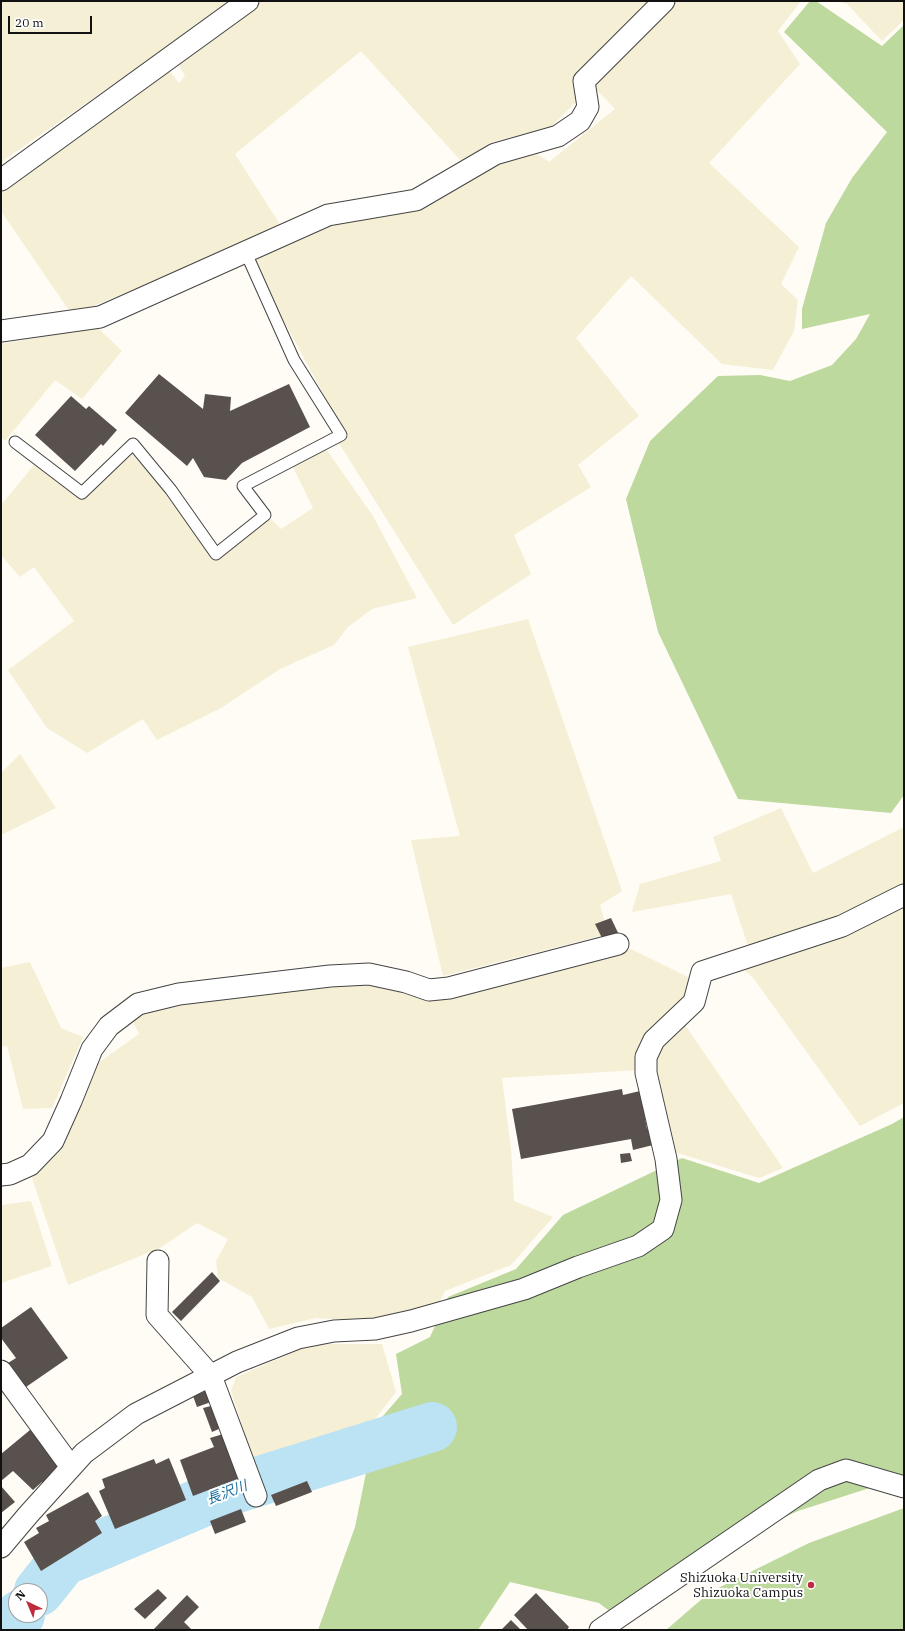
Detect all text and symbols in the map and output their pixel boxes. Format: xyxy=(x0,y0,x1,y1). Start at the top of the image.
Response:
scale bar xyxy=(10,8,94,34)
text: 20 m xyxy=(15,15,44,30)
water label: 長沢川 xyxy=(204,1478,250,1508)
place label: Shizuoka University Shizuoka Campus xyxy=(680,1570,803,1601)
marker: Shizuoka University Shizuoka Campus xyxy=(806,1580,816,1590)
north arrow xyxy=(8,1583,48,1623)
text: N xyxy=(12,1587,28,1603)

